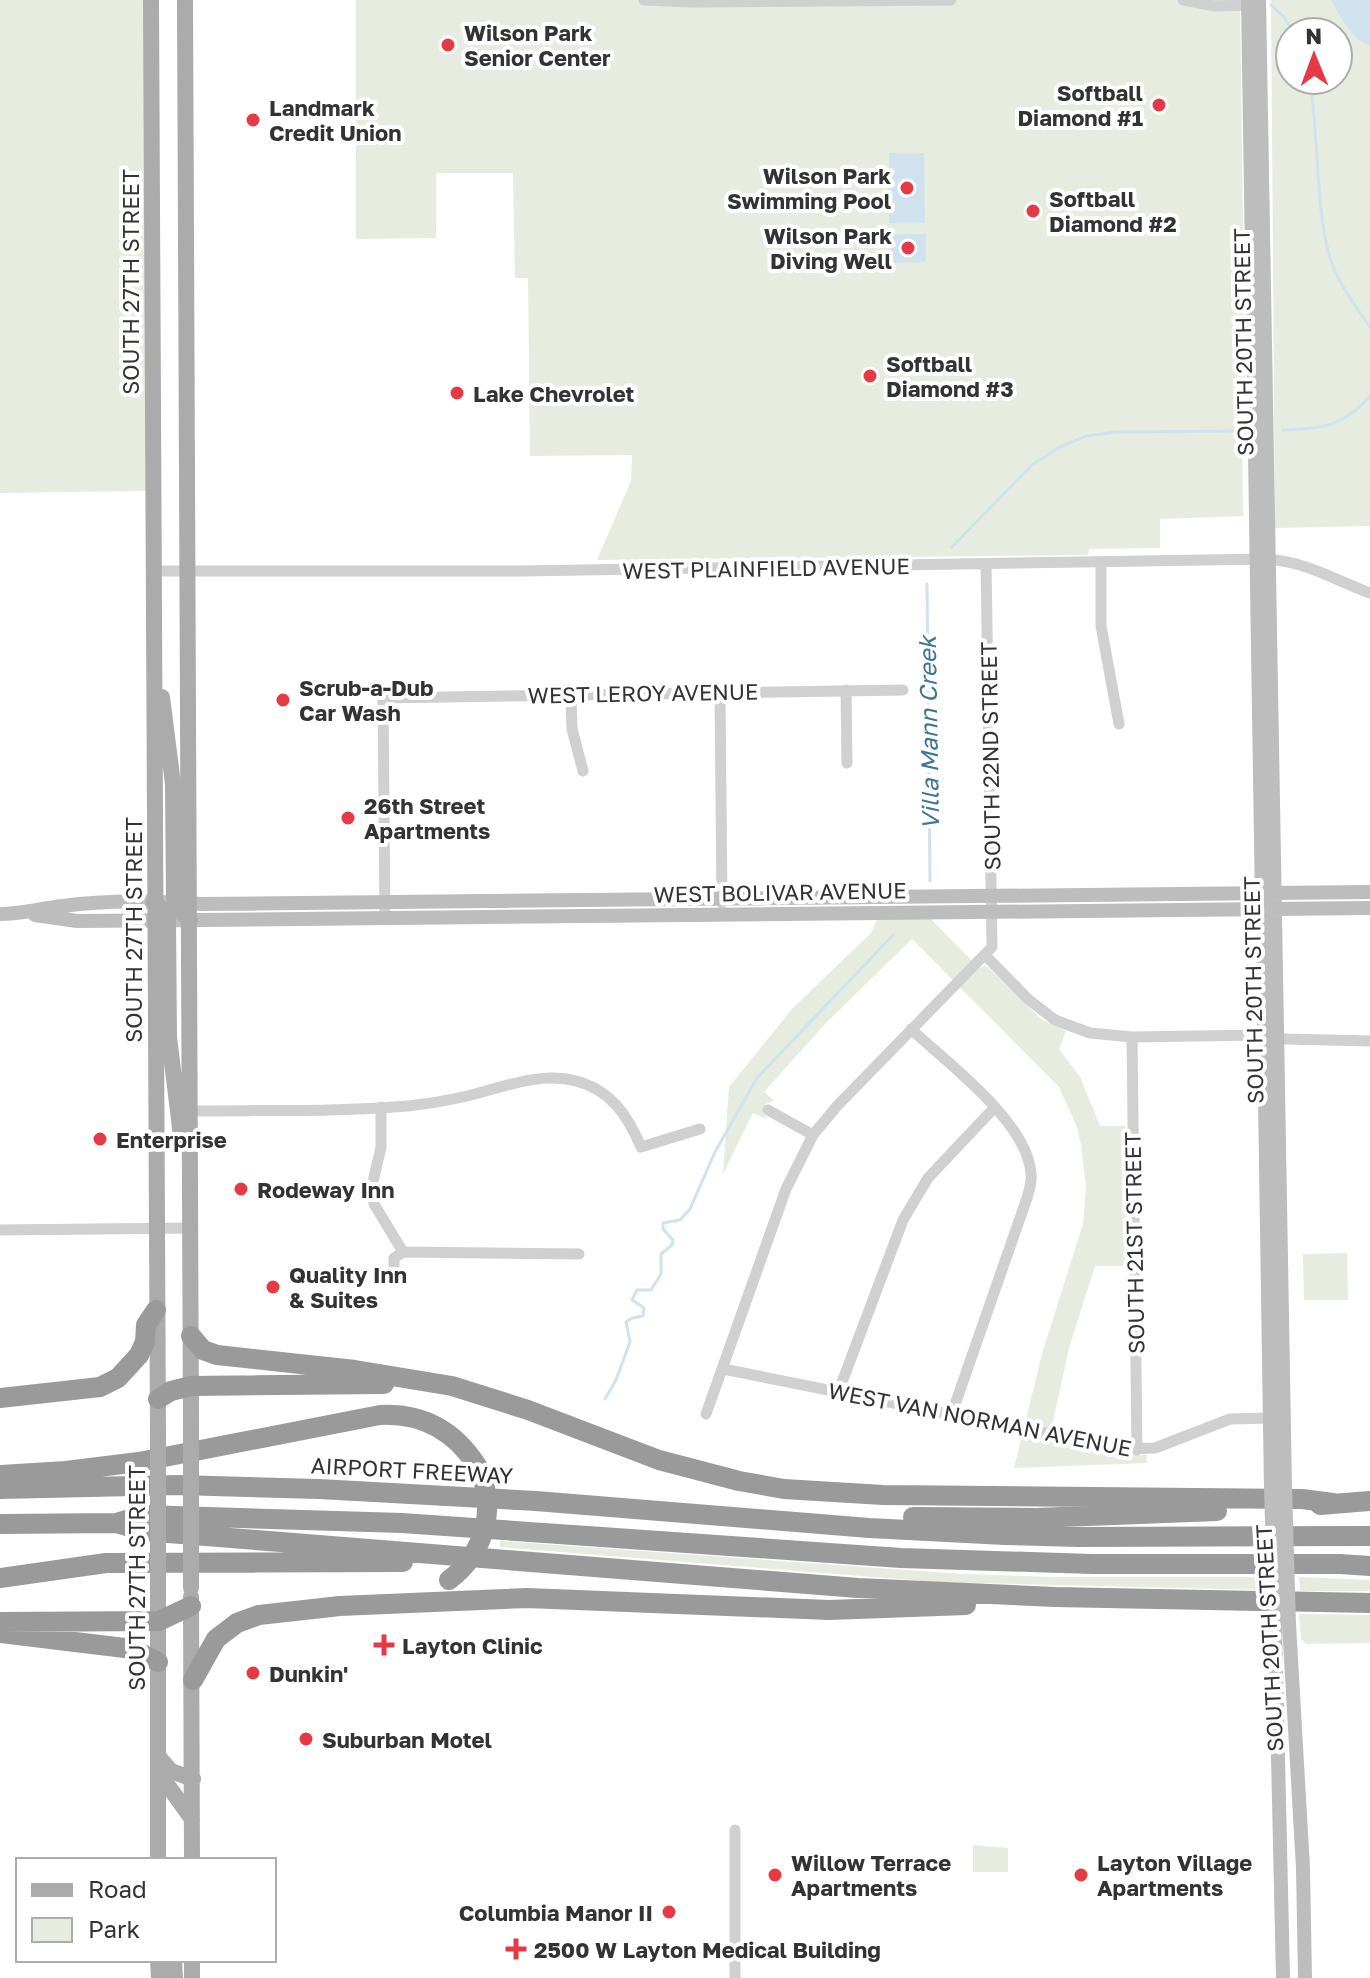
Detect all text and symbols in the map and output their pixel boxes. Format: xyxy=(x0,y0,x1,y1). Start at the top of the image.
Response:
north arrow xyxy=(1274,16,1354,96)
place label: Wilson Park Senior Center xyxy=(464,19,611,71)
text: N xyxy=(1305,22,1322,49)
marker: Wilson Park Senior Center xyxy=(439,36,457,54)
place label: Softball Diamond #1 xyxy=(1017,79,1143,131)
place label: Landmark Credit Union xyxy=(269,94,402,146)
marker: Softball Diamond #1 xyxy=(1150,96,1168,114)
marker: Landmark Credit Union xyxy=(244,111,262,129)
place label: Wilson Park Swimming Pool xyxy=(727,162,891,214)
street label: SOUTH 27TH STREET xyxy=(117,169,144,395)
marker: Wilson Park Swimming Pool xyxy=(898,179,916,197)
place label: Softball Diamond #2 xyxy=(1049,185,1177,237)
marker: Softball Diamond #2 xyxy=(1024,202,1042,220)
place label: Wilson Park Diving Well xyxy=(764,222,892,274)
street label: SOUTH 20TH STREET xyxy=(1228,228,1258,456)
marker: Wilson Park Diving Well xyxy=(899,239,917,257)
place label: Softball Diamond #3 xyxy=(886,350,1014,402)
marker: Softball Diamond #3 xyxy=(861,367,879,385)
place label: Lake Chevrolet xyxy=(473,380,635,407)
marker: Lake Chevrolet xyxy=(448,384,466,402)
street label: WEST PLAINFIELD AVENUE xyxy=(622,552,910,584)
water label: Villa Mann Creek xyxy=(912,633,944,830)
street label: SOUTH 22ND STREET xyxy=(975,641,1005,871)
place label: Scrub-a-Dub Car Wash xyxy=(299,674,433,726)
street label: WEST LEROY AVENUE xyxy=(527,677,759,709)
marker: Scrub-a-Dub Car Wash xyxy=(274,691,292,709)
place label: 26th Street Apartments xyxy=(364,792,490,844)
marker: 26th Street Apartments xyxy=(339,809,357,827)
street label: SOUTH 27TH STREET xyxy=(120,817,147,1043)
street label: WEST BOLIVAR AVENUE xyxy=(653,876,907,908)
street label: SOUTH 20TH STREET xyxy=(1238,876,1268,1104)
place label: Enterprise xyxy=(116,1126,227,1153)
marker: Enterprise xyxy=(91,1130,109,1148)
street label: SOUTH 21ST STREET xyxy=(1119,1131,1149,1354)
place label: Rodeway Inn xyxy=(257,1176,394,1203)
marker: Rodeway Inn xyxy=(232,1180,250,1198)
place label: Quality Inn & Suites xyxy=(289,1261,407,1313)
marker: Quality Inn & Suites xyxy=(264,1278,282,1296)
street label: WEST VAN NORMAN AVENUE xyxy=(826,1376,1134,1462)
street label: AIRPORT FREEWAY xyxy=(310,1451,514,1489)
street label: SOUTH 27TH STREET xyxy=(123,1465,150,1691)
street label: SOUTH 20TH STREET xyxy=(1250,1523,1288,1752)
place label: Layton Clinic xyxy=(402,1632,543,1659)
marker: Layton Clinic xyxy=(373,1634,395,1656)
place label: Dunkin' xyxy=(269,1660,348,1687)
marker: Dunkin' xyxy=(244,1664,262,1682)
place label: Suburban Motel xyxy=(322,1726,492,1753)
marker: Suburban Motel xyxy=(297,1730,315,1748)
place label: Willow Terrace Apartments xyxy=(791,1849,951,1901)
place label: Layton Village Apartments xyxy=(1097,1849,1252,1901)
legend xyxy=(16,1858,276,1962)
marker: Willow Terrace Apartments xyxy=(766,1866,784,1884)
marker: Layton Village Apartments xyxy=(1072,1866,1090,1884)
text: Road xyxy=(88,1874,147,1903)
place label: Columbia Manor II xyxy=(459,1899,653,1926)
marker: Columbia Manor II xyxy=(660,1903,678,1921)
text: Park xyxy=(88,1914,140,1943)
place label: 2500 W Layton Medical Building xyxy=(534,1936,881,1963)
marker: 2500 W Layton Medical Building xyxy=(505,1938,527,1960)

